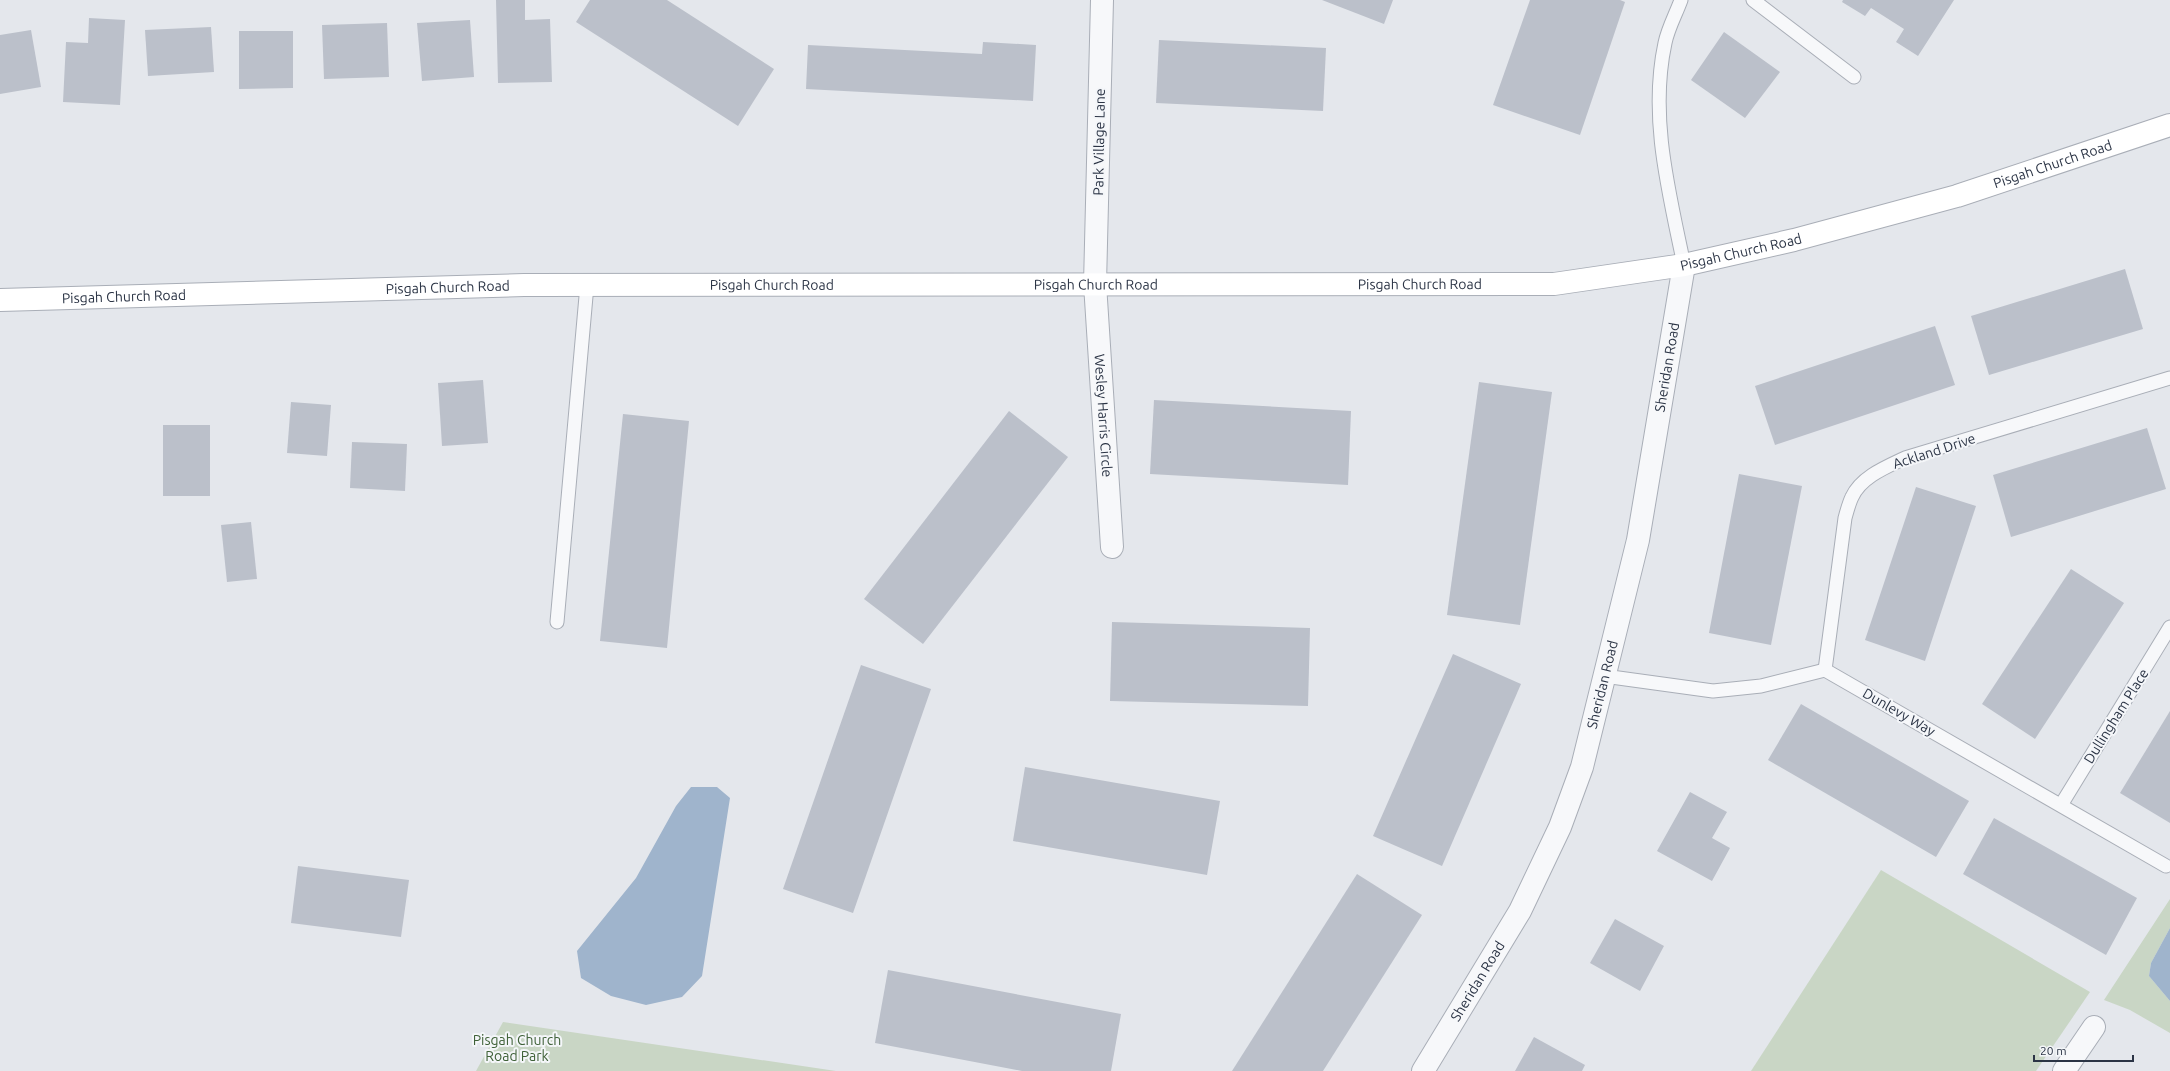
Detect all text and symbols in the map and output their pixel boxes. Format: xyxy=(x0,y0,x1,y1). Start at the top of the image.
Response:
street label: Park Village Lane xyxy=(1090,88,1108,196)
street label: Pisgah Church Road xyxy=(1991,137,2114,191)
street label: Pisgah Church Road xyxy=(1679,230,1804,274)
street label: Pisgah Church Road xyxy=(1034,276,1158,293)
street label: Pisgah Church Road xyxy=(1358,276,1482,292)
street label: Pisgah Church Road xyxy=(385,277,510,297)
street label: Pisgah Church Road xyxy=(710,277,834,293)
street label: Pisgah Church Road xyxy=(62,287,186,306)
street label: Sheridan Road xyxy=(1652,321,1682,413)
street label: Wesley Harris Circle xyxy=(1092,354,1115,478)
street label: Ackland Drive xyxy=(1891,430,1977,472)
street label: Sheridan Road xyxy=(1584,639,1621,730)
street label: Dullingham Place xyxy=(2080,666,2152,766)
street label: Dunlevy Way xyxy=(1860,685,1938,739)
street label: Sheridan Road xyxy=(1447,938,1508,1024)
park label: Pisgah Church Road Park xyxy=(473,1032,561,1064)
scale bar xyxy=(2034,1037,2133,1063)
text: 20 m xyxy=(2040,1044,2067,1057)

